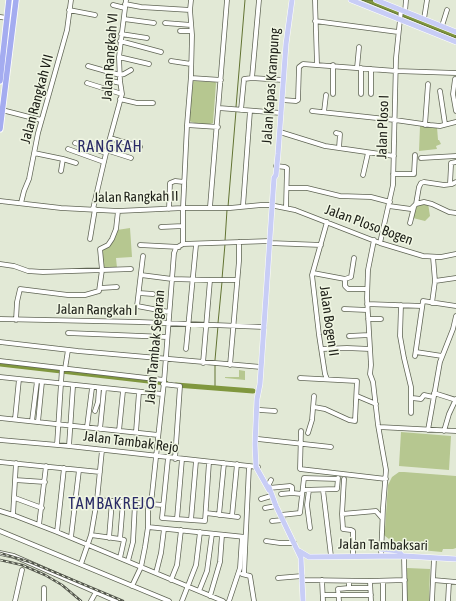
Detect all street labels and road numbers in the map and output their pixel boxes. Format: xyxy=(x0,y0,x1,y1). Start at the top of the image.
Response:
street label: Jalan Rangkah VI xyxy=(99,12,121,102)
street label: Jalan Kapas Krampung xyxy=(259,27,283,145)
street label: Jalan Rangkah VII xyxy=(17,53,57,145)
street label: Jalan Ploso I xyxy=(373,95,393,159)
street label: Jalan Rangkah II xyxy=(93,188,179,206)
street label: Jalan Ploso Bogen xyxy=(323,201,415,249)
street label: Jalan Bogen II xyxy=(316,285,342,357)
street label: Jalan Tambak Segaran xyxy=(142,289,168,405)
street label: Jalan Rangkah I xyxy=(56,301,138,319)
street label: Jalan Tambak Rejo xyxy=(82,428,180,456)
street label: Jalan Tambaksari xyxy=(338,536,428,554)

